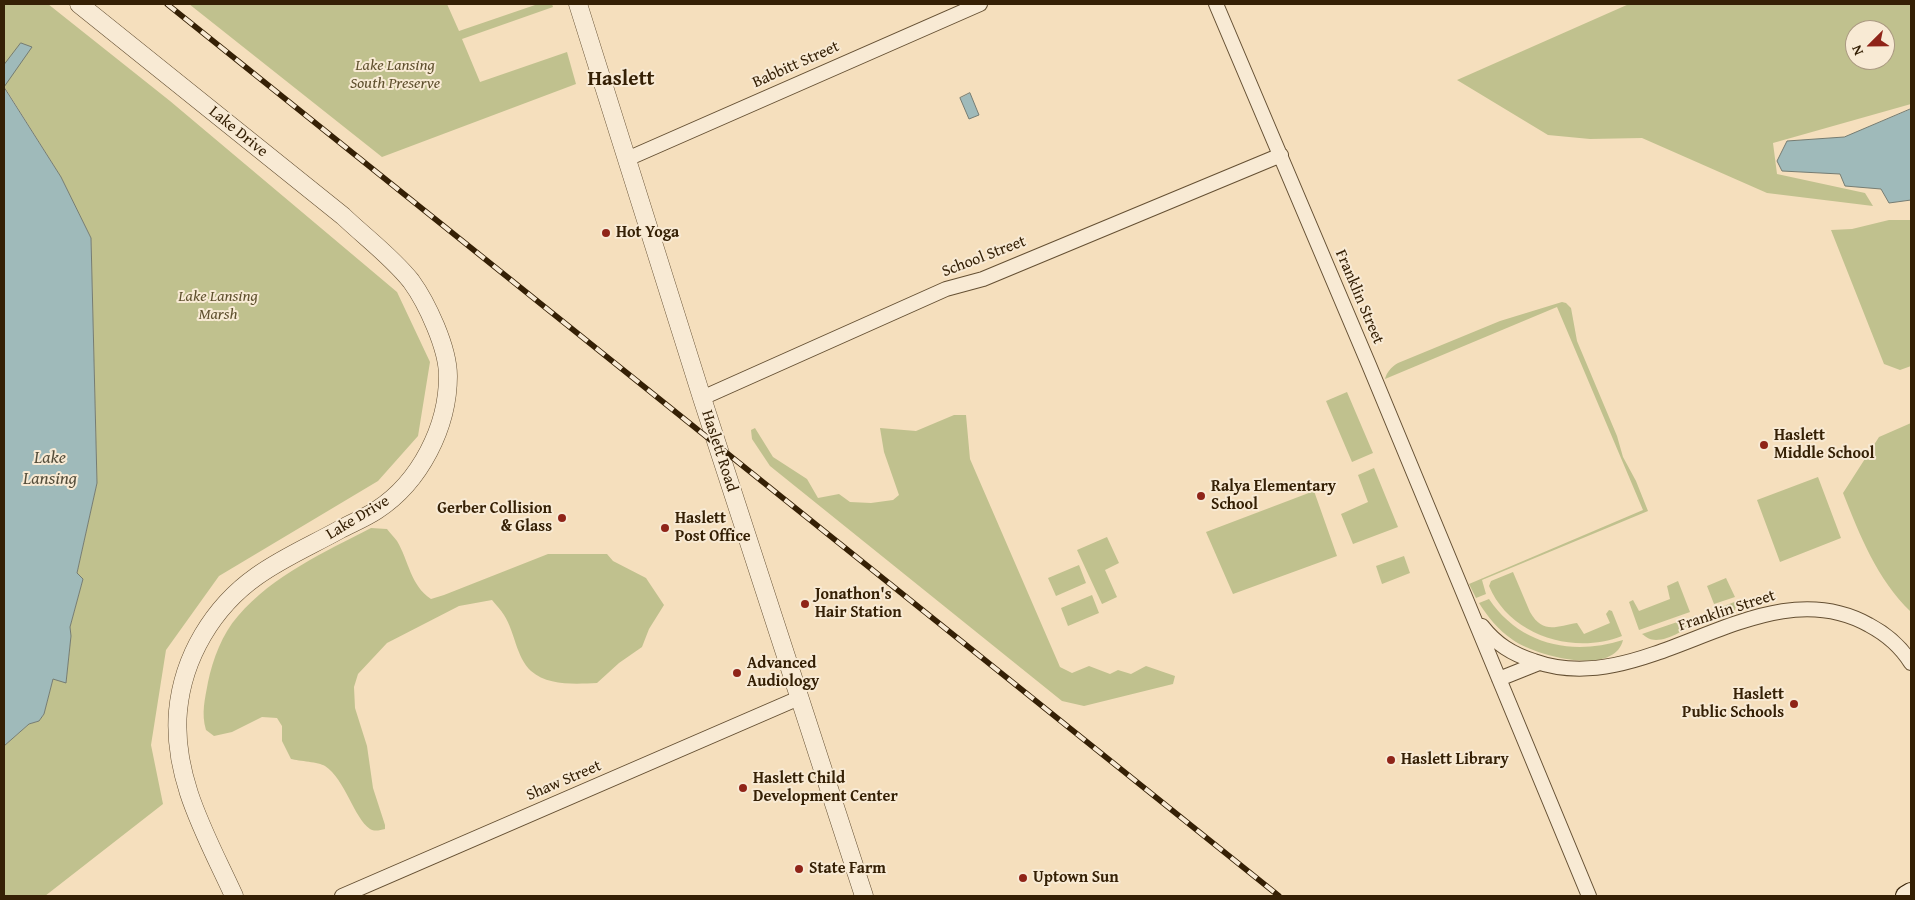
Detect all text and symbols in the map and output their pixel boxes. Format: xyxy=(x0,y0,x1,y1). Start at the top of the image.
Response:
north arrow xyxy=(1845,20,1895,70)
street label: Babbitt Street xyxy=(750,37,842,93)
text: N xyxy=(1846,42,1868,59)
park label: Lake Lansing South Preserve xyxy=(350,56,440,94)
district label: Haslett xyxy=(587,67,655,93)
street label: Lake Drive xyxy=(205,102,271,162)
place label: Hot Yoga xyxy=(616,223,679,243)
marker: Hot Yoga xyxy=(600,227,612,239)
street label: School Street xyxy=(939,232,1029,282)
street label: Franklin Street xyxy=(1330,247,1388,347)
park label: Lake Lansing Marsh xyxy=(178,287,258,325)
street label: Haslett Road xyxy=(697,408,741,494)
place label: Haslett Middle School xyxy=(1774,426,1874,464)
marker: Haslett Middle School xyxy=(1758,439,1770,451)
water label: Lake Lansing xyxy=(23,447,77,489)
place label: Ralya Elementary School xyxy=(1211,477,1336,515)
marker: Ralya Elementary School xyxy=(1195,490,1207,502)
street label: Lake Drive xyxy=(323,492,393,544)
place label: Gerber Collision & Glass xyxy=(437,499,552,537)
place label: Haslett Post Office xyxy=(675,509,751,547)
marker: Gerber Collision & Glass xyxy=(556,512,568,524)
marker: Haslett Post Office xyxy=(659,522,671,534)
place label: Jonathon's Hair Station xyxy=(815,585,902,623)
street label: Franklin Street xyxy=(1676,586,1778,636)
marker: Jonathon's Hair Station xyxy=(799,598,811,610)
place label: Advanced Audiology xyxy=(747,654,819,692)
marker: Advanced Audiology xyxy=(731,667,743,679)
place label: Haslett Public Schools xyxy=(1682,685,1784,723)
marker: Haslett Public Schools xyxy=(1788,698,1800,710)
place label: Haslett Library xyxy=(1401,750,1509,770)
marker: Haslett Library xyxy=(1385,754,1397,766)
street label: Shaw Street xyxy=(524,757,604,805)
place label: Haslett Child Development Center xyxy=(753,769,898,807)
marker: Haslett Child Development Center xyxy=(737,782,749,794)
place label: State Farm xyxy=(809,859,886,879)
marker: State Farm xyxy=(793,863,805,875)
place label: Uptown Sun xyxy=(1033,868,1119,888)
marker: Uptown Sun xyxy=(1017,872,1029,884)

